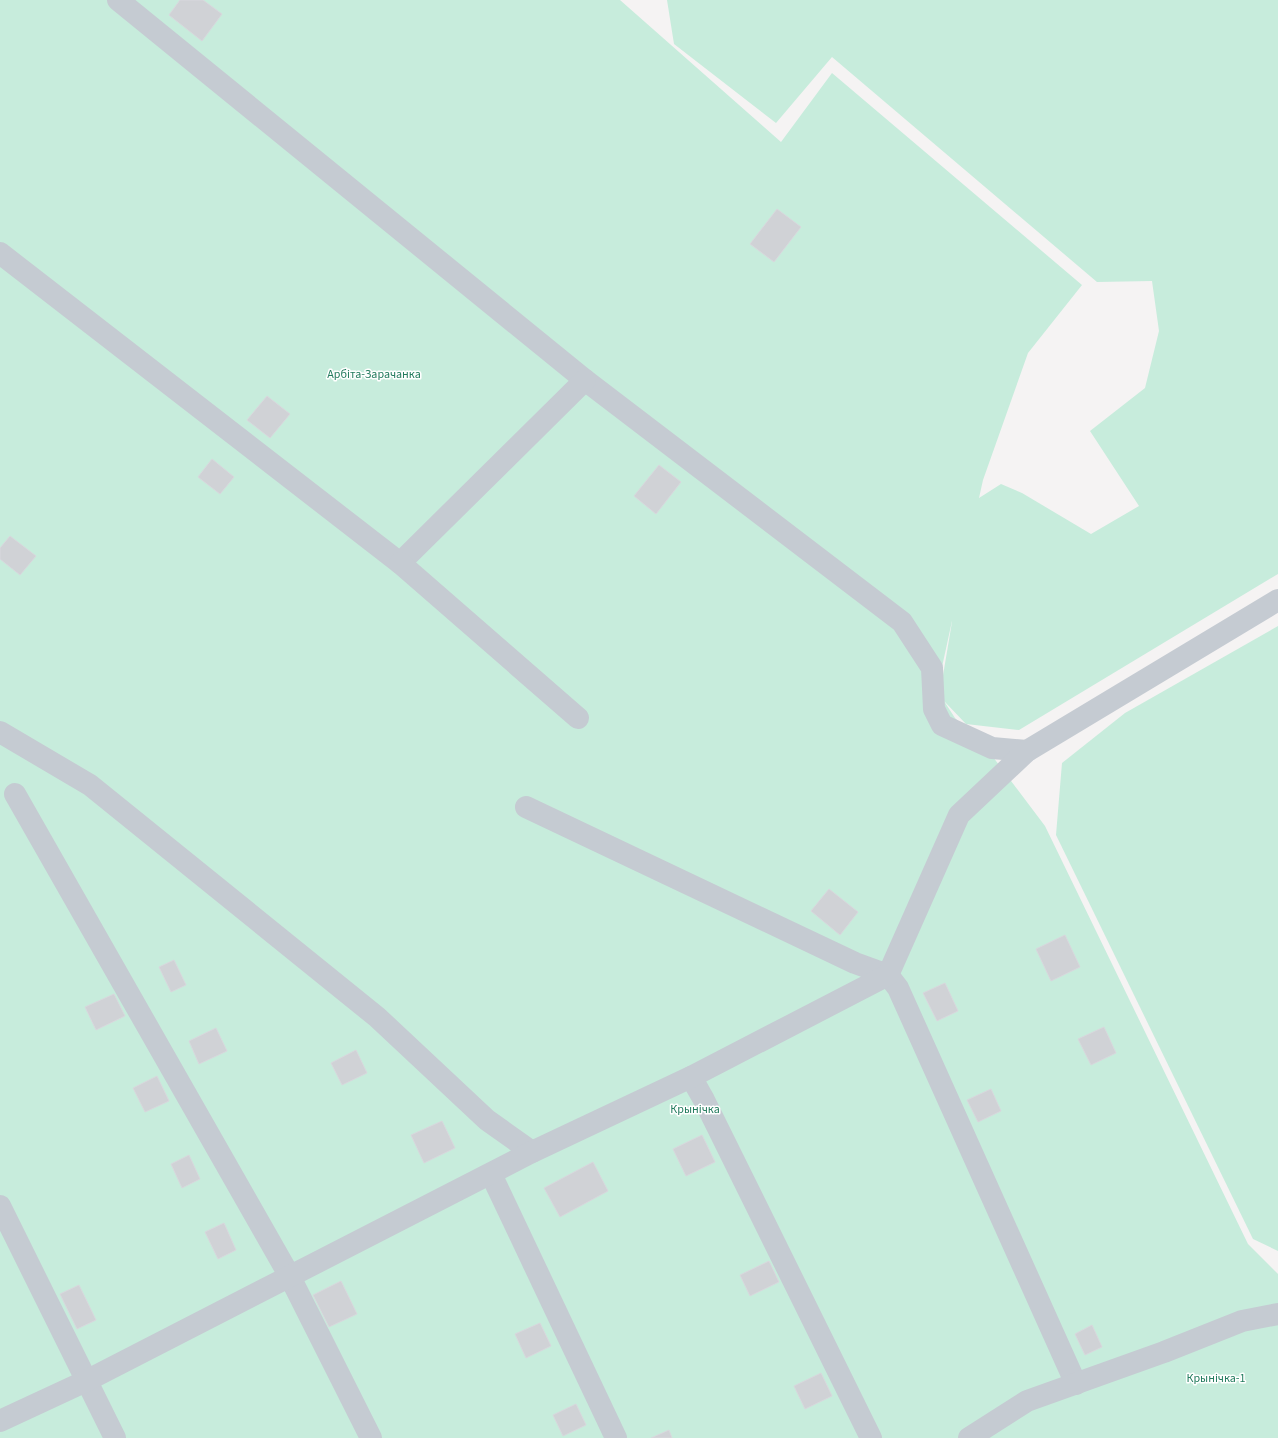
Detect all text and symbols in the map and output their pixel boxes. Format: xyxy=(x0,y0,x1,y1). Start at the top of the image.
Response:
park label: Арбіта-Зарачанка xyxy=(327,366,421,383)
park label: Крынічка xyxy=(670,1101,720,1118)
park label: Крынічка-1 xyxy=(1186,1370,1246,1387)

